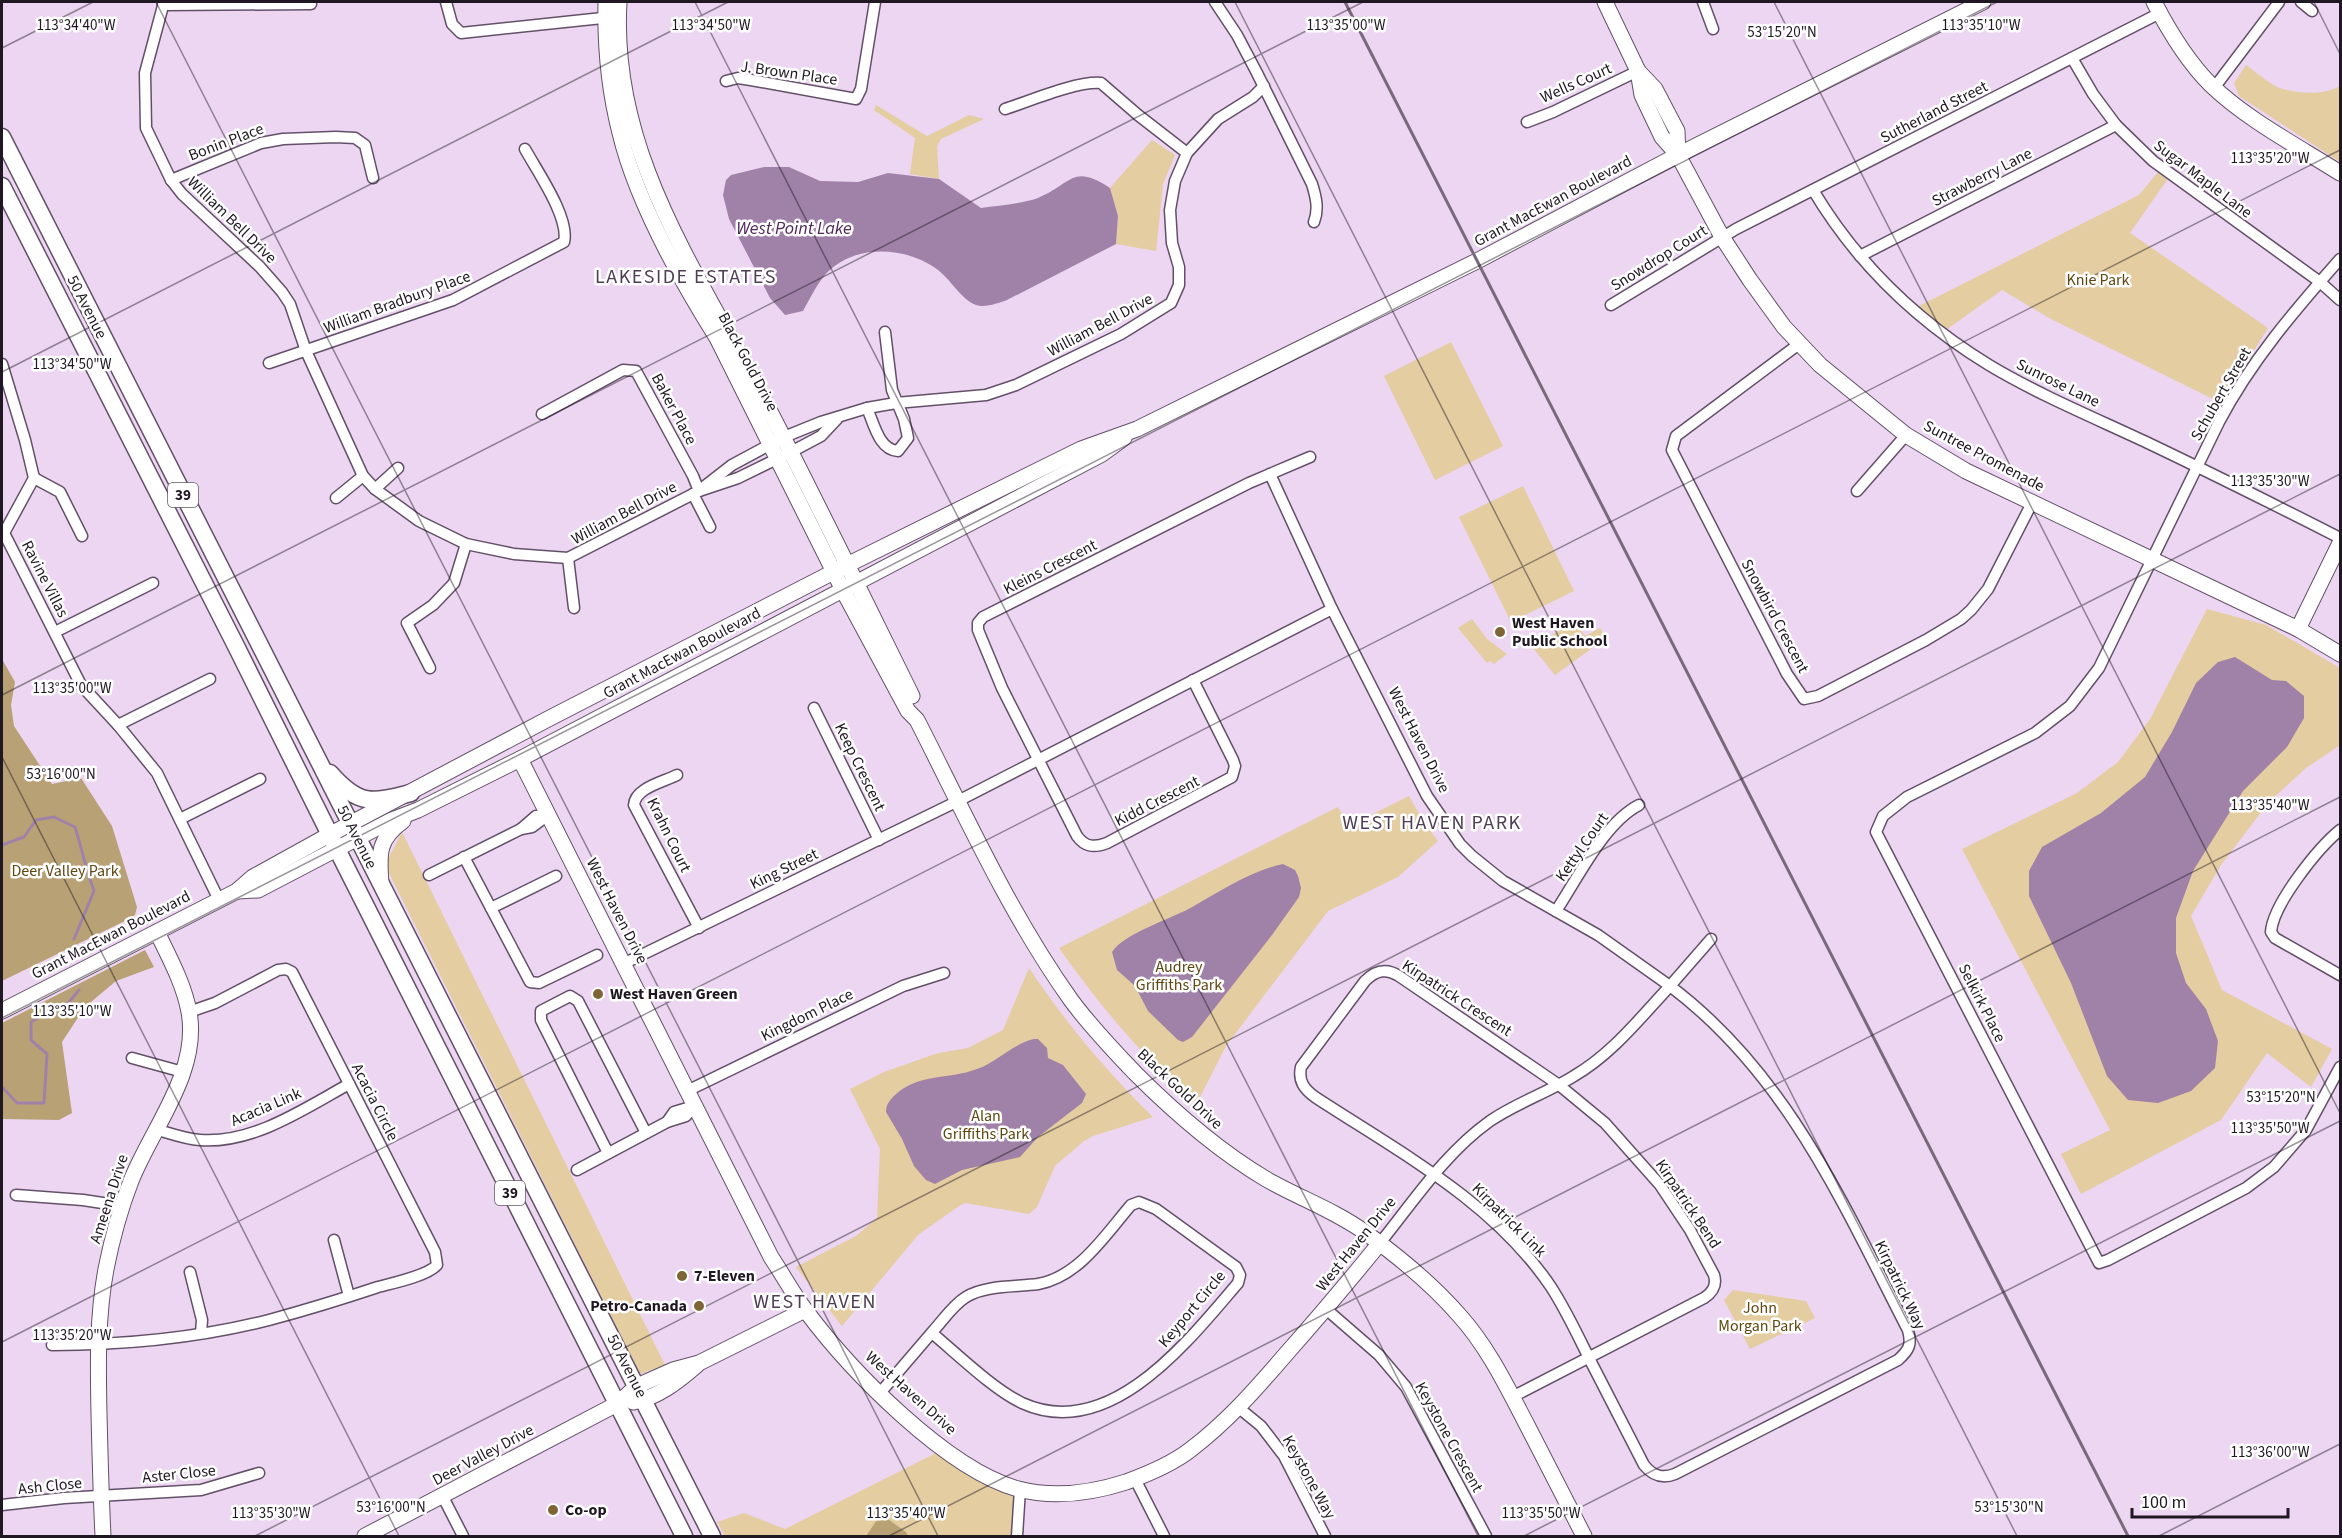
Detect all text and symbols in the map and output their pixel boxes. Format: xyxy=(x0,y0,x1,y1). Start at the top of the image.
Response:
text: 113°34'40"W xyxy=(36,15,116,36)
text: 113°34'50"W xyxy=(671,15,751,36)
text: 113°35'00"W xyxy=(1306,15,1386,36)
text: 113°35'10"W xyxy=(1941,15,2021,36)
text: 53°15'20"N xyxy=(1747,22,1817,43)
street label: J. Brown Place xyxy=(739,55,839,91)
street label: Wells Court xyxy=(1537,57,1616,109)
street label: Sutherland Street xyxy=(1876,75,1992,149)
street label: Bonin Place xyxy=(185,118,267,166)
street label: Sugar Maple Lane xyxy=(2149,135,2257,223)
street label: Strawberry Lane xyxy=(1928,142,2036,212)
text: 113°35'20"W xyxy=(2230,148,2310,169)
street label: Grant MacEwan Boulevard xyxy=(1470,150,1636,252)
street label: William Bell Drive xyxy=(182,172,282,268)
water label: West Point Lake xyxy=(736,216,852,241)
street label: Snowdrop Court xyxy=(1607,219,1712,296)
district label: LAKESIDE ESTATES xyxy=(595,263,777,291)
street label: William Bradbury Place xyxy=(320,265,474,339)
park label: Knie Park xyxy=(2067,269,2130,291)
street label: 50 Avenue xyxy=(62,272,112,343)
street label: William Bell Drive xyxy=(1043,288,1157,362)
street label: Black Gold Drive xyxy=(713,309,783,415)
street label: Schubert Street xyxy=(2185,343,2257,445)
street label: Sunrose Lane xyxy=(2013,353,2103,413)
text: 113°34'50"W xyxy=(32,354,112,375)
street label: Baker Place xyxy=(646,369,702,449)
street label: Suntree Promenade xyxy=(1920,415,2048,497)
text: 113°35'30"W xyxy=(2230,471,2310,492)
street label: William Bell Drive xyxy=(567,476,681,550)
road number: 39 xyxy=(168,483,198,507)
street label: Kleins Crescent xyxy=(1000,534,1101,600)
street label: Ravine Villas xyxy=(16,537,74,621)
street label: Snowbird Crescent xyxy=(1736,555,1815,677)
street label: Grant MacEwan Boulevard xyxy=(599,602,765,704)
place label: West Haven Public School xyxy=(1512,612,1608,652)
marker: West Haven Public School xyxy=(1493,625,1507,639)
text: 113°35'00"W xyxy=(32,678,112,699)
street label: West Haven Drive xyxy=(1383,683,1455,797)
street label: Keep Crescent xyxy=(829,719,891,815)
text: 53°16'00"N xyxy=(26,764,96,785)
street label: Kidd Crescent xyxy=(1111,770,1204,832)
street label: Krahn Court xyxy=(641,794,697,877)
text: 113°35'40"W xyxy=(2230,795,2310,816)
street label: 50 Avenue xyxy=(332,802,382,873)
street label: Kettyl Court xyxy=(1550,808,1614,886)
district label: WEST HAVEN PARK xyxy=(1342,809,1522,837)
street label: King Street xyxy=(746,843,822,895)
street label: West Haven Drive xyxy=(581,854,653,968)
park label: Deer Valley Park xyxy=(11,860,119,882)
street label: Grant MacEwan Boulevard xyxy=(28,885,194,985)
street label: Kirpatrick Crescent xyxy=(1398,954,1517,1042)
park label: Audrey Griffiths Park xyxy=(1136,956,1222,996)
street label: Selkirk Place xyxy=(1953,960,2011,1046)
place label: West Haven Green xyxy=(610,983,738,1005)
street label: Kingdom Place xyxy=(757,983,857,1047)
marker: West Haven Green xyxy=(591,987,605,1001)
text: 113°35'10"W xyxy=(32,1001,112,1022)
street label: Black Gold Drive xyxy=(1133,1044,1228,1134)
street label: Acacia Circle xyxy=(346,1060,404,1145)
street label: Acacia Link xyxy=(227,1082,305,1132)
text: 53°15'20"N xyxy=(2246,1087,2316,1108)
park label: Alan Griffiths Park xyxy=(943,1105,1029,1145)
text: 113°35'50"W xyxy=(2230,1118,2310,1139)
street label: Ameena Drive xyxy=(84,1152,134,1246)
street label: Kirpatrick Bend xyxy=(1650,1155,1726,1253)
street label: Kirpatrick Link xyxy=(1467,1178,1551,1262)
road number: 39 xyxy=(495,1181,525,1205)
street label: West Haven Drive xyxy=(1311,1192,1401,1296)
street label: Kirpatrick Way xyxy=(1869,1237,1931,1334)
place label: 7-Eleven xyxy=(694,1265,755,1287)
street label: Keyport Circle xyxy=(1153,1266,1231,1352)
marker: 7-Eleven xyxy=(675,1269,689,1283)
district label: WEST HAVEN xyxy=(753,1288,877,1316)
place label: Petro-Canada xyxy=(590,1295,687,1317)
park label: John Morgan Park xyxy=(1718,1297,1802,1337)
marker: Petro-Canada xyxy=(692,1299,706,1313)
text: 113°35'20"W xyxy=(32,1325,112,1346)
street label: 50 Avenue xyxy=(602,1331,652,1402)
street label: West Haven Drive xyxy=(861,1346,962,1440)
street label: Keystone Crescent xyxy=(1410,1378,1489,1497)
street label: Deer Valley Drive xyxy=(428,1419,538,1491)
street label: Keystone Way xyxy=(1277,1431,1341,1523)
text: 113°36'00"W xyxy=(2230,1442,2310,1463)
street label: Aster Close xyxy=(141,1459,217,1489)
street label: Ash Close xyxy=(17,1472,83,1500)
scale bar xyxy=(2132,1481,2288,1519)
text: 100 m xyxy=(2141,1490,2186,1515)
text: 53°16'00"N xyxy=(356,1497,426,1518)
text: 53°15'30"N xyxy=(1974,1497,2044,1518)
place label: Co-op xyxy=(565,1499,607,1521)
text: 113°35'30"W xyxy=(231,1503,311,1524)
marker: Co-op xyxy=(546,1503,560,1517)
text: 113°35'40"W xyxy=(866,1503,946,1524)
text: 113°35'50"W xyxy=(1501,1503,1581,1524)

